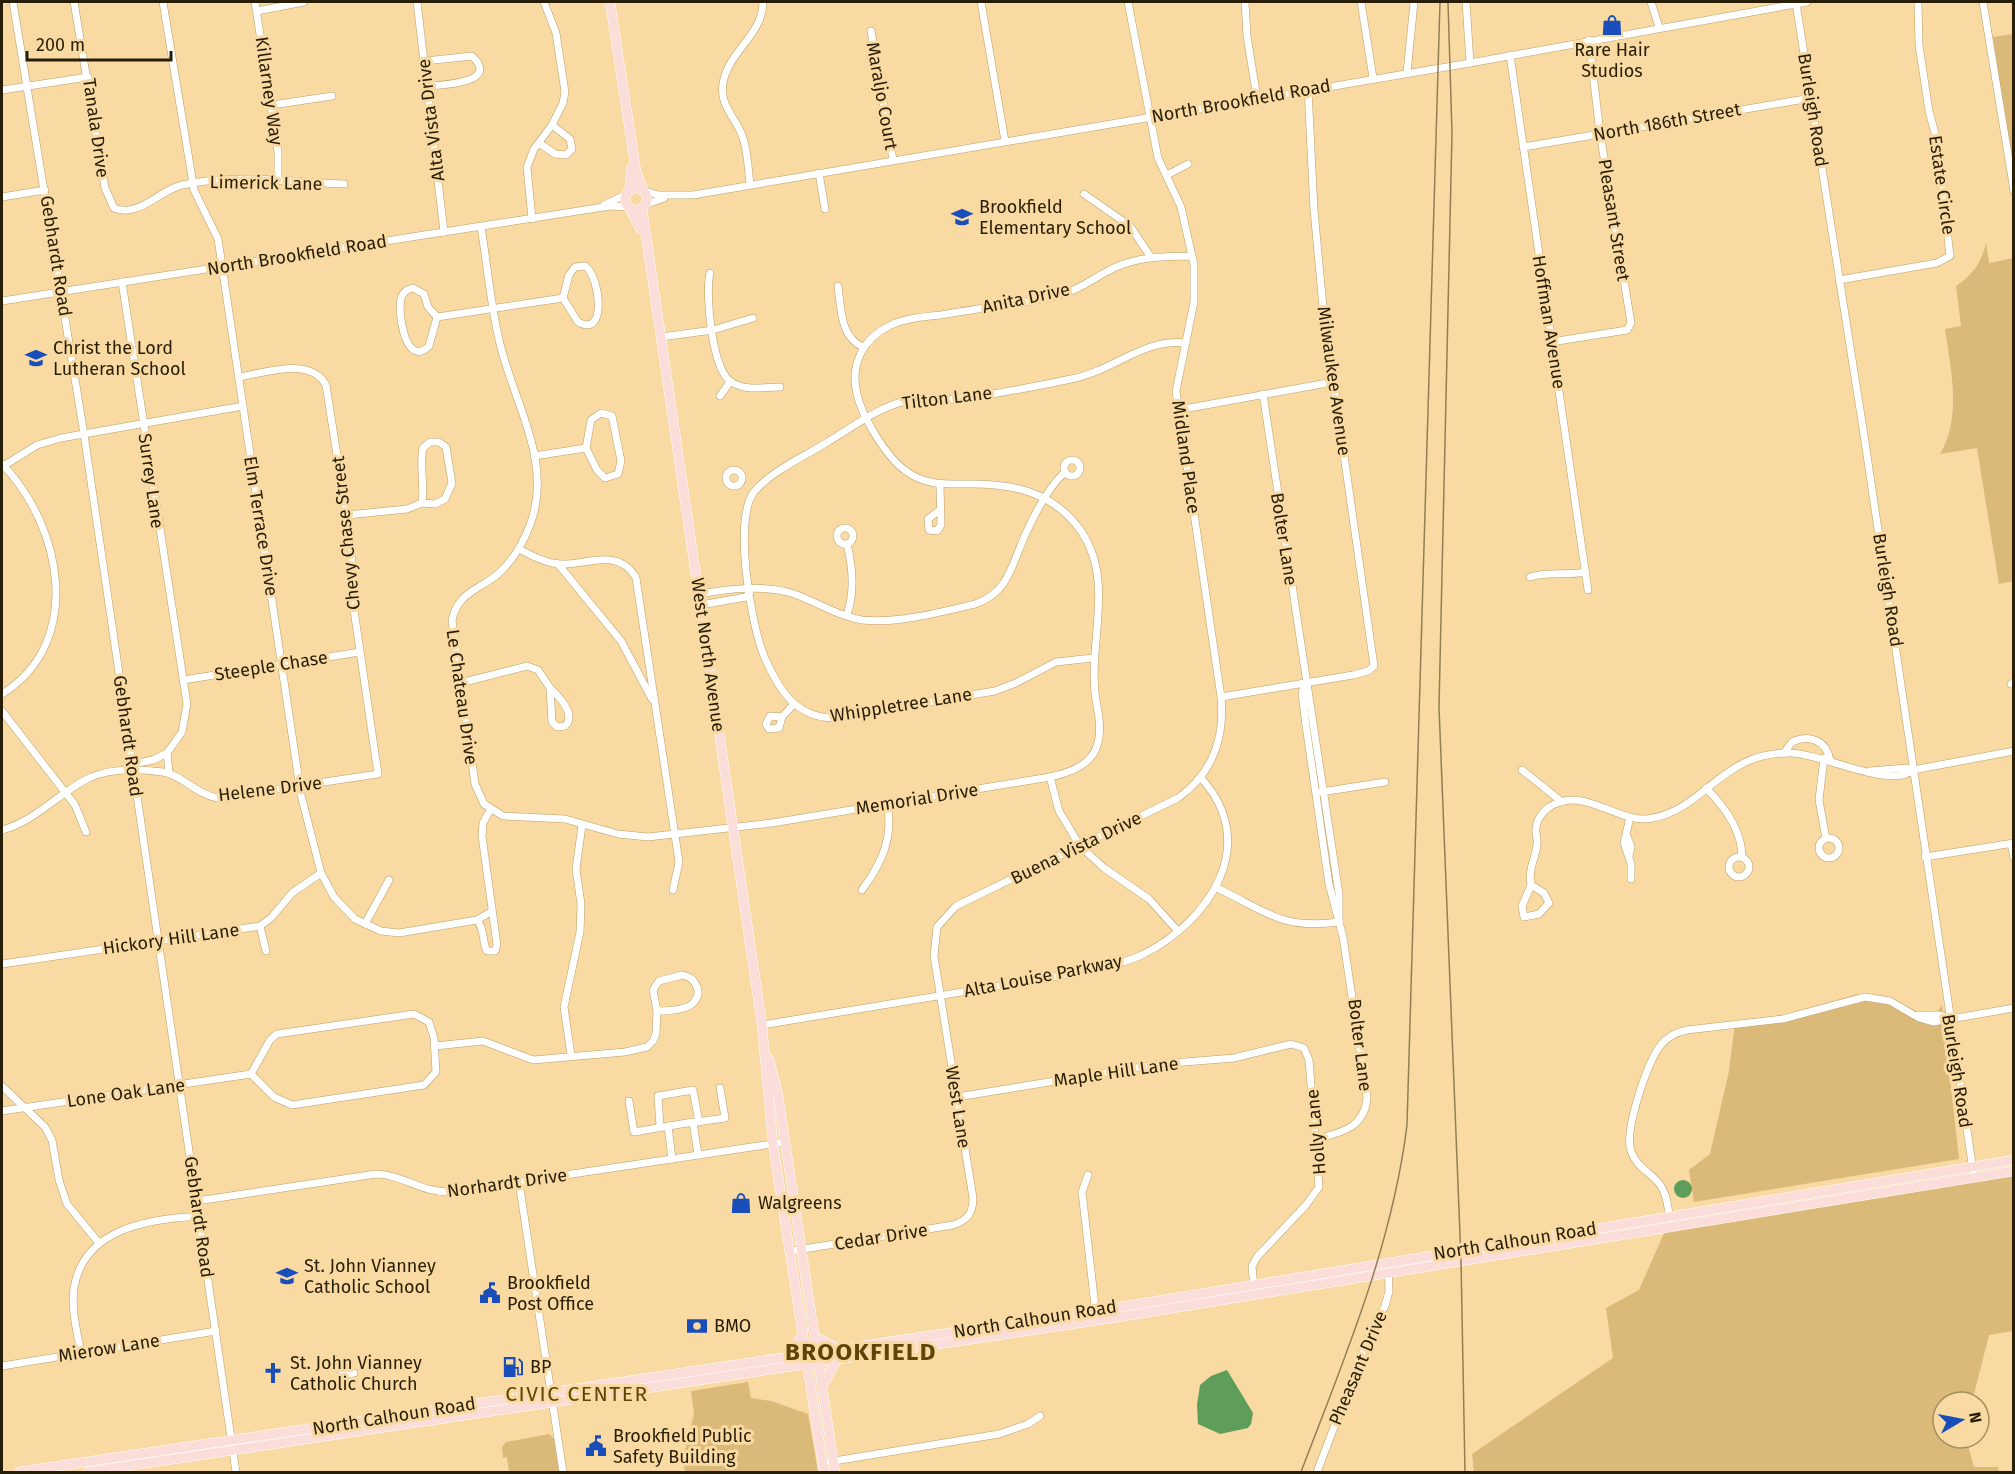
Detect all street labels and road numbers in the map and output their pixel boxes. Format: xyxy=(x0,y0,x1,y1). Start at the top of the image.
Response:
street label: Killarney Way xyxy=(250,35,288,147)
street label: Maraljo Court xyxy=(862,40,902,152)
street label: Burleigh Road xyxy=(1793,52,1833,168)
street label: Alta Vista Drive xyxy=(413,58,449,182)
street label: North Brookfield Road xyxy=(1150,74,1332,128)
street label: Tanala Drive xyxy=(78,77,114,179)
street label: North 186th Street xyxy=(1591,98,1743,146)
street label: Estate Circle xyxy=(1924,134,1960,236)
street label: Pleasant Street xyxy=(1593,157,1635,283)
street label: Limerick Lane xyxy=(209,171,323,195)
street label: Gebhardt Road xyxy=(36,194,76,318)
street label: North Brookfield Road xyxy=(206,230,388,280)
street label: Hoffman Avenue xyxy=(1528,254,1570,390)
street label: Anita Drive xyxy=(980,278,1072,318)
street label: Milwaukee Avenue xyxy=(1313,305,1355,457)
street label: Tilton Lane xyxy=(901,382,993,414)
street label: Midland Place xyxy=(1167,399,1205,515)
street label: Surrey Lane xyxy=(133,432,169,530)
street label: Elm Terrace Drive xyxy=(239,455,283,597)
street label: Chevy Chase Street xyxy=(327,455,365,611)
street label: Bolter Lane xyxy=(1266,491,1302,587)
street label: Burleigh Road xyxy=(1868,532,1908,648)
street label: West North Avenue xyxy=(686,576,730,734)
street label: Le Chateau Drive xyxy=(442,628,482,766)
street label: Steeple Chase xyxy=(213,646,329,686)
street label: Gebhardt Road xyxy=(109,674,147,798)
street label: Whippletree Lane xyxy=(829,683,973,727)
street label: Helene Drive xyxy=(217,772,323,806)
street label: Memorial Drive xyxy=(854,778,980,820)
street label: Buena Vista Drive xyxy=(1007,807,1145,889)
street label: Hickory Hill Lane xyxy=(101,919,241,959)
street label: Alta Louise Parkway xyxy=(962,950,1124,1002)
street label: Bolter Lane xyxy=(1343,997,1377,1093)
street label: Burleigh Road xyxy=(1937,1013,1977,1129)
street label: Maple Hill Lane xyxy=(1052,1052,1180,1092)
street label: West Lane xyxy=(941,1064,975,1150)
street label: Lone Oak Lane xyxy=(65,1074,187,1112)
street label: Holly Lane xyxy=(1301,1088,1331,1176)
street label: Gebhardt Road xyxy=(180,1155,218,1279)
street label: Norhardt Drive xyxy=(446,1164,568,1202)
street label: North Calhoun Road xyxy=(1432,1217,1598,1265)
street label: Cedar Drive xyxy=(833,1219,929,1255)
street label: North Calhoun Road xyxy=(952,1295,1118,1343)
street label: Pheasant Drive xyxy=(1324,1308,1392,1428)
street label: Mierow Lane xyxy=(57,1329,161,1367)
street label: North Calhoun Road xyxy=(311,1392,477,1440)

